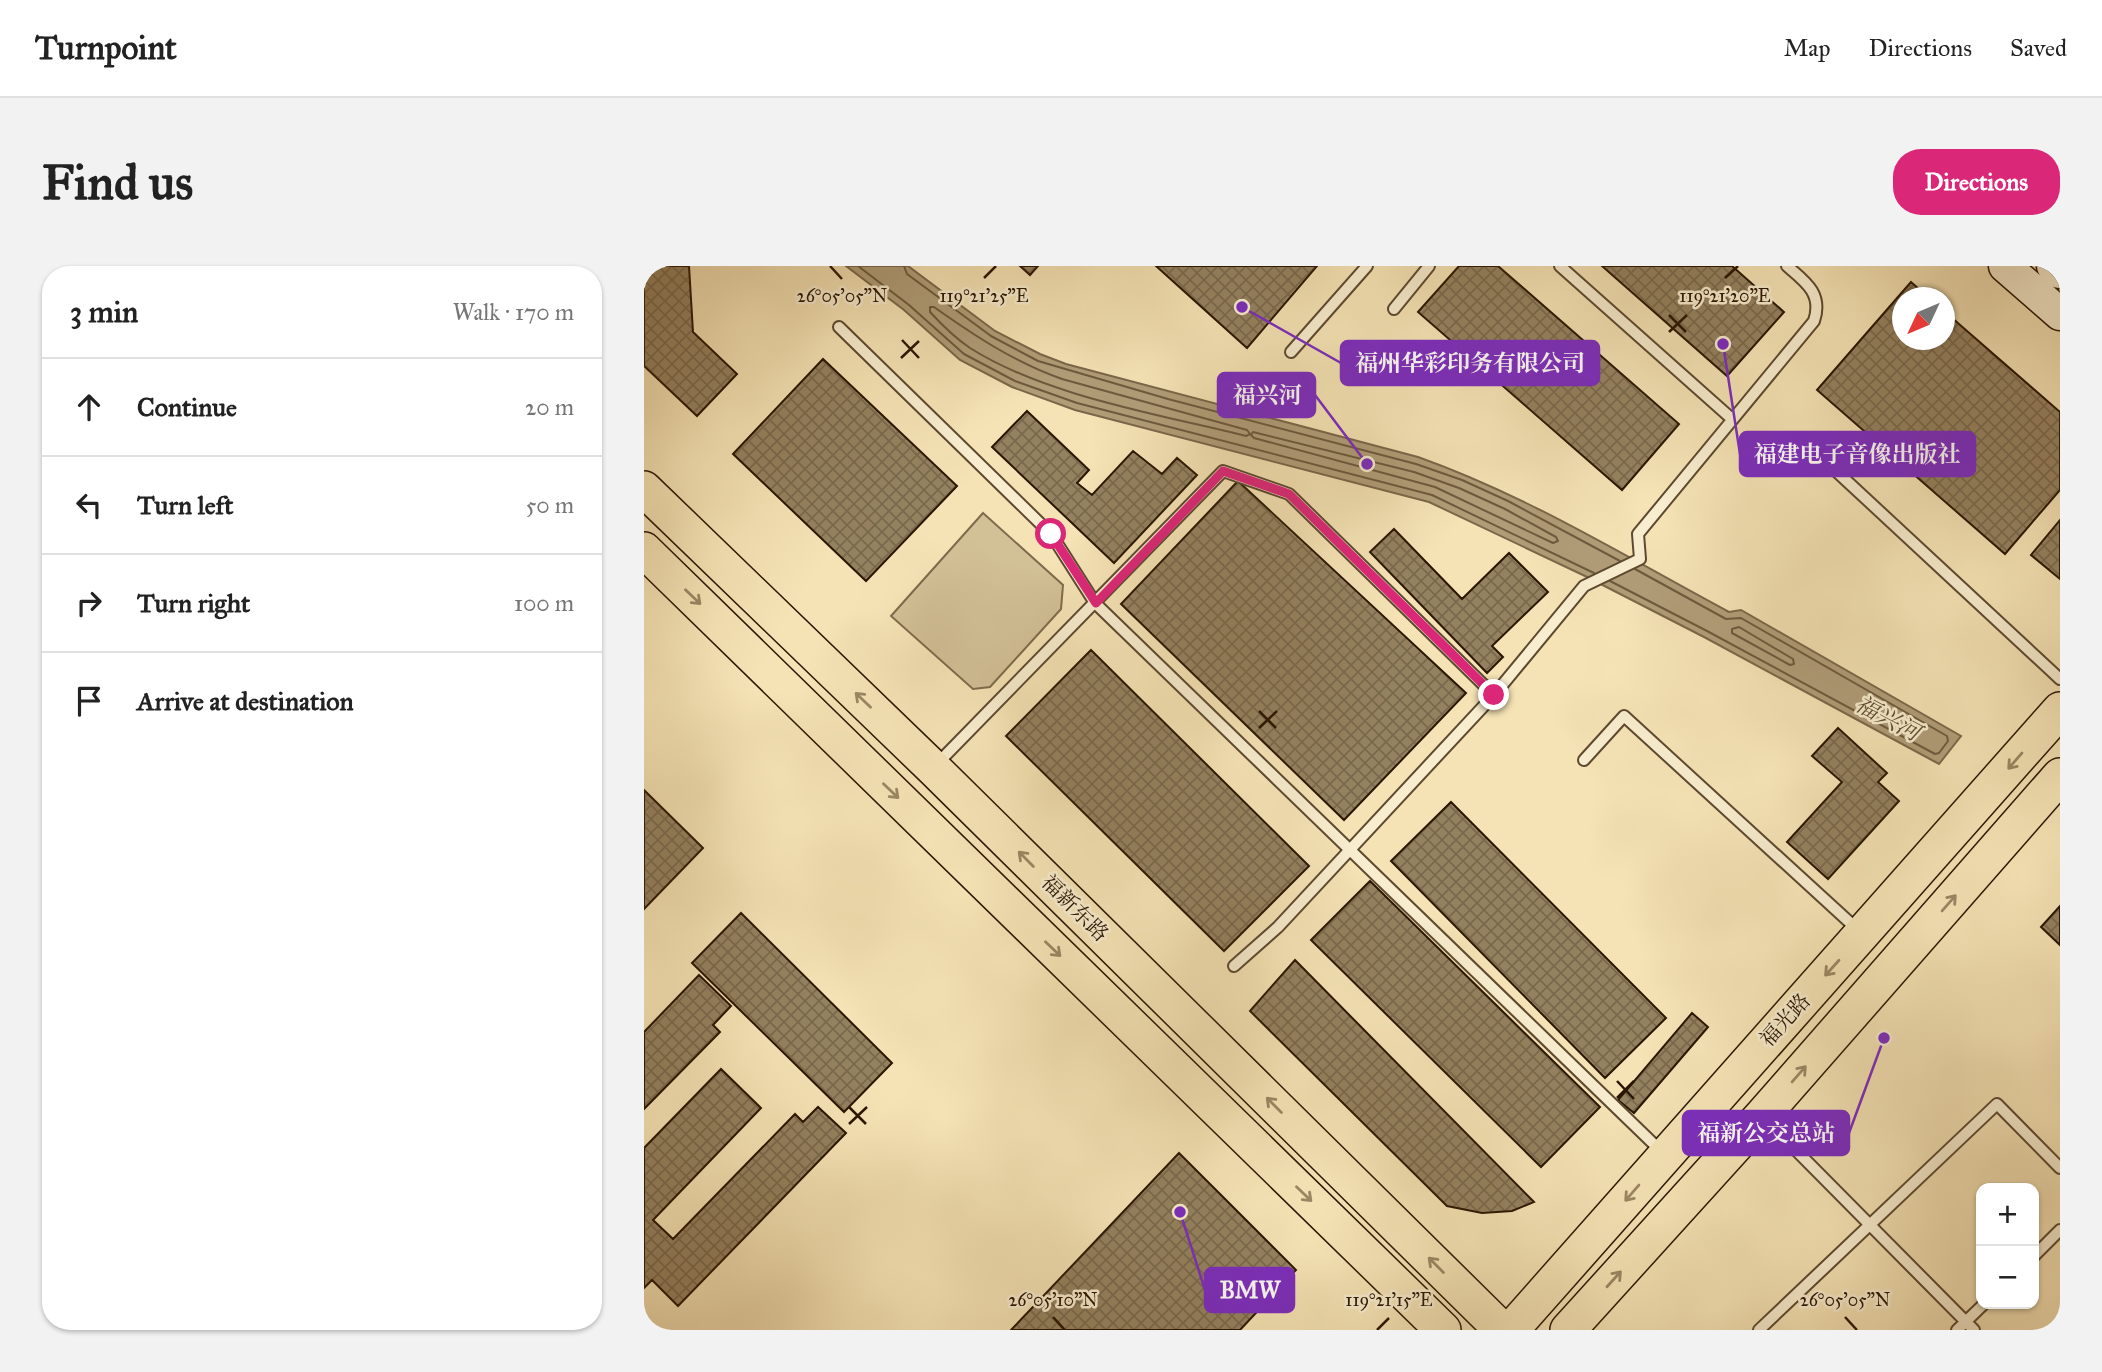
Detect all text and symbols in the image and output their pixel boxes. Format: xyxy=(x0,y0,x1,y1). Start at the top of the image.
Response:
text: Turnpoint xyxy=(35,28,177,68)
text: Map xyxy=(1784,33,1831,63)
text: Directions xyxy=(1869,33,1972,63)
text: Saved xyxy=(2010,33,2067,63)
button: Directions xyxy=(1893,149,2060,215)
text: Find us xyxy=(42,153,193,212)
text: 26°05'05"N xyxy=(797,285,887,307)
text: 119°21'25"E xyxy=(939,285,1029,307)
text: 119°21'20"E xyxy=(1679,285,1771,307)
north arrow xyxy=(1892,287,1955,350)
text: 3 min xyxy=(70,294,138,330)
text: Walk · 170 m xyxy=(453,298,574,326)
callout: 福州华彩印务有限公司 xyxy=(1341,341,1599,385)
text: 福州华彩印务有限公司 xyxy=(1355,349,1585,377)
callout: 福兴河 xyxy=(1218,373,1315,417)
text: 福兴河 xyxy=(1233,381,1302,409)
icon: ahead xyxy=(70,388,108,426)
text: Continue xyxy=(137,391,237,423)
text: 20 m xyxy=(525,393,574,421)
callout: 福建电子音像出版社 xyxy=(1740,432,1975,476)
text: 福建电子音像出版社 xyxy=(1754,440,1961,468)
icon: left xyxy=(70,486,108,524)
text: Turn left xyxy=(137,489,233,521)
text: 50 m xyxy=(526,491,574,519)
route start xyxy=(1035,518,1066,549)
icon: right xyxy=(70,584,108,622)
text: Turn right xyxy=(137,587,250,619)
text: 100 m xyxy=(514,589,574,617)
one-way arrow xyxy=(684,589,701,606)
route end xyxy=(1478,679,1509,710)
icon: arrive xyxy=(70,682,108,720)
text: Arrive at destination xyxy=(137,685,354,717)
water label: 福兴河 xyxy=(1851,689,1929,748)
one-way arrow xyxy=(855,691,872,708)
one-way arrow xyxy=(2007,752,2023,770)
one-way arrow xyxy=(882,782,899,799)
one-way arrow xyxy=(1017,851,1034,868)
street label: 福新东路 xyxy=(1036,869,1114,947)
one-way arrow xyxy=(1941,894,1957,912)
one-way arrow xyxy=(1045,941,1062,958)
one-way arrow xyxy=(1824,959,1840,977)
street label: 福光路 xyxy=(1754,988,1816,1052)
one-way arrow xyxy=(1791,1065,1807,1083)
one-way arrow xyxy=(1266,1097,1283,1114)
callout: 福新公交总站 xyxy=(1683,1111,1849,1155)
text: 福新公交总站 xyxy=(1697,1119,1835,1147)
map controls xyxy=(1976,1183,2039,1309)
button: + xyxy=(1976,1183,2039,1246)
one-way arrow xyxy=(1624,1184,1640,1202)
one-way arrow xyxy=(1295,1185,1312,1202)
button: − xyxy=(1976,1246,2039,1309)
one-way arrow xyxy=(1428,1257,1445,1274)
callout: BMW xyxy=(1205,1268,1294,1312)
one-way arrow xyxy=(1606,1270,1622,1288)
text: BMW xyxy=(1220,1276,1281,1304)
text: 26°05'10"N xyxy=(1008,1289,1098,1311)
text: 119°21'15"E xyxy=(1345,1289,1433,1311)
text: 26°05'05"N xyxy=(1800,1289,1890,1311)

